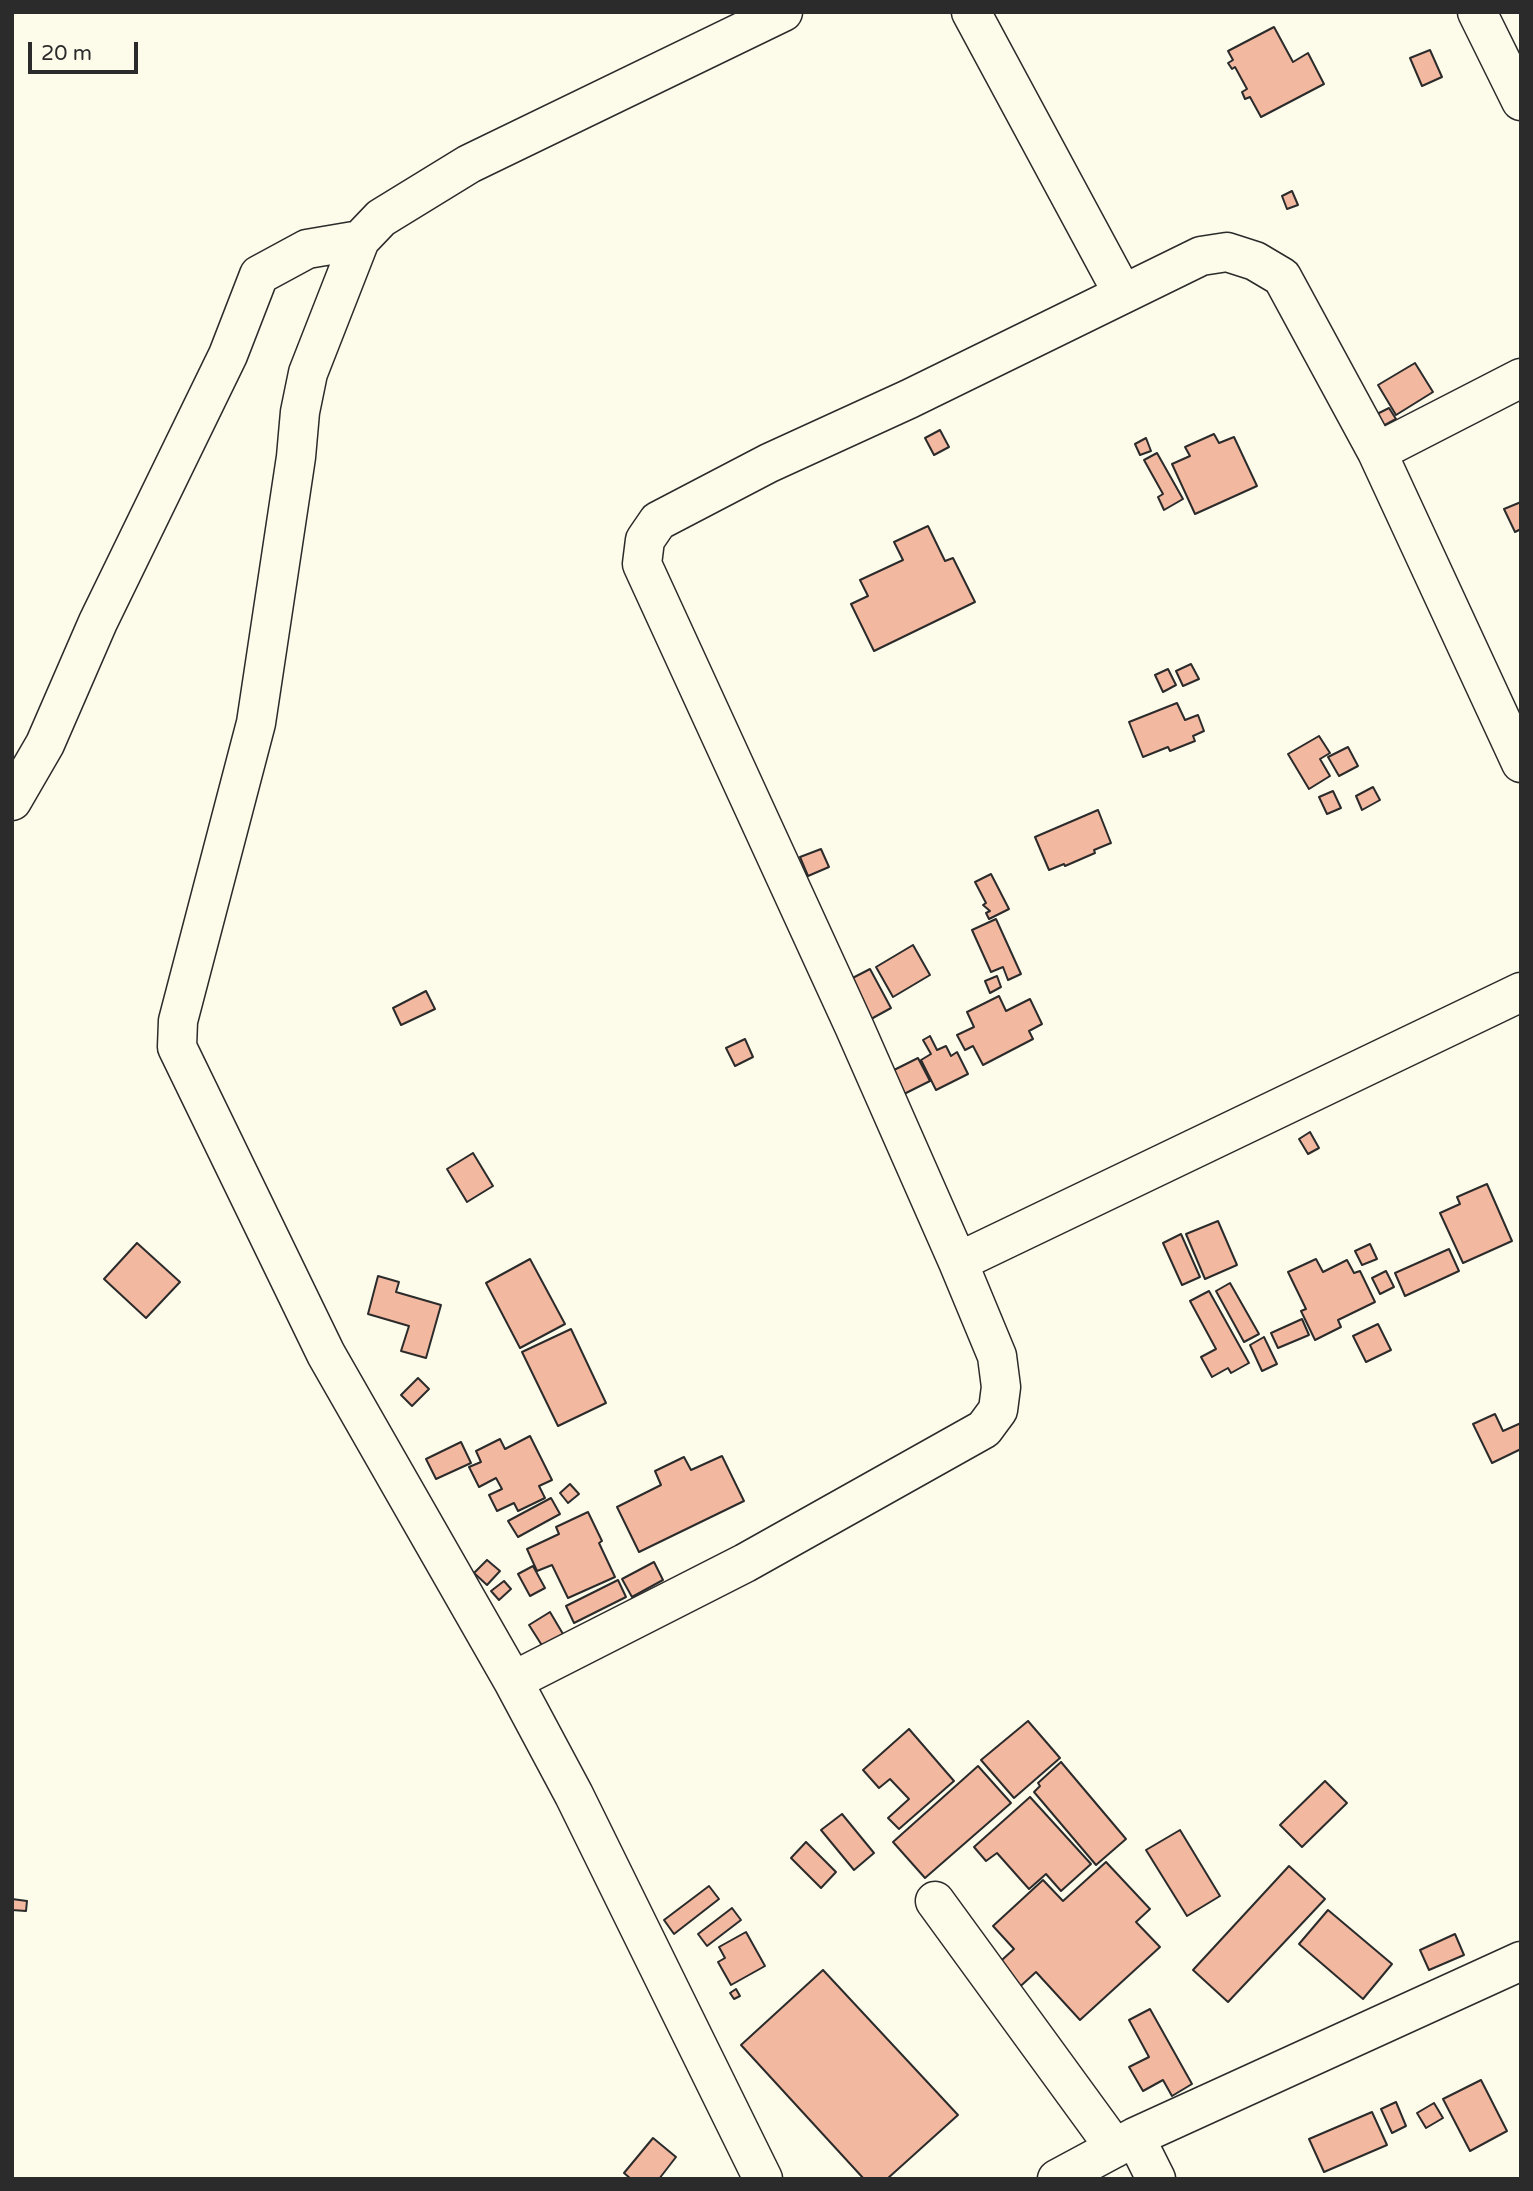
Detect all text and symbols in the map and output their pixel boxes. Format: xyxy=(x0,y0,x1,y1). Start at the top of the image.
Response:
scale bar xyxy=(32,28,142,72)
text: 20 m xyxy=(41,41,92,66)

